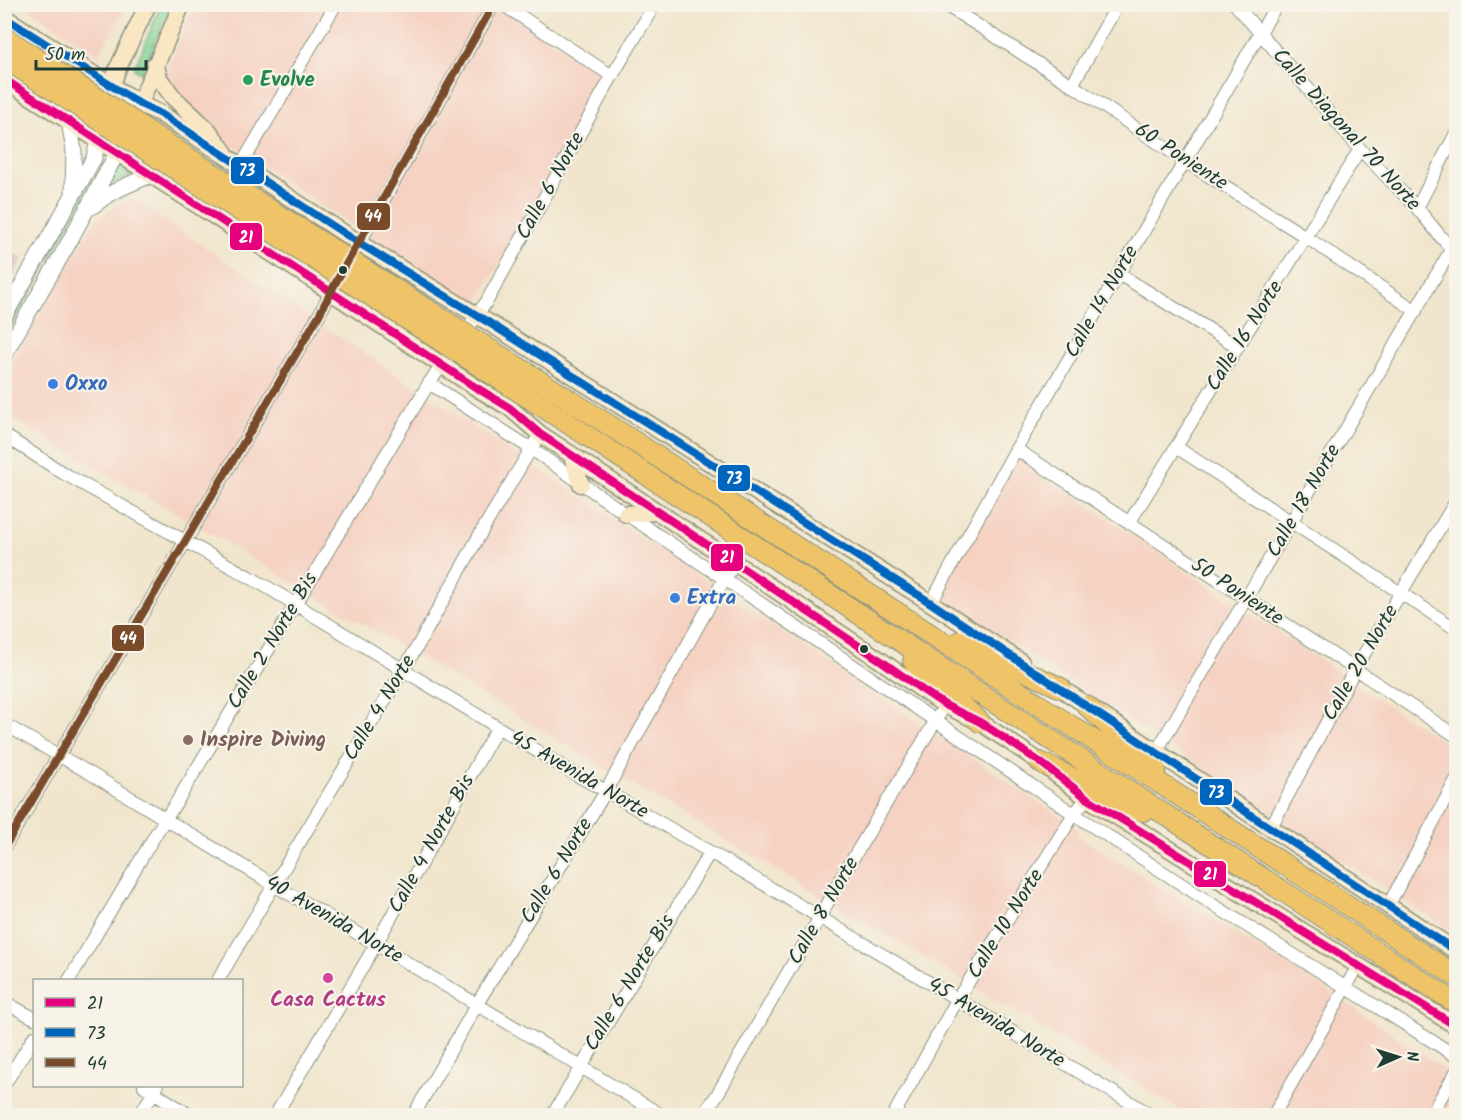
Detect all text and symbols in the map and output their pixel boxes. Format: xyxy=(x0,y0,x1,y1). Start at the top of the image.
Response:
scale bar xyxy=(36,33,146,71)
text: 50 m xyxy=(45,41,85,70)
street label: Calle Diagonal 70 Norte xyxy=(1264,41,1429,219)
place label: Evolve xyxy=(260,64,315,97)
marker: Evolve xyxy=(241,73,255,87)
street label: 60 Poniente xyxy=(1128,114,1235,200)
street label: Calle 6 Norte xyxy=(508,126,595,246)
line badge: 73 xyxy=(230,156,265,185)
text: 73 xyxy=(239,159,255,184)
line badge: 44 xyxy=(356,202,391,231)
text: 44 xyxy=(364,205,382,230)
line badge: 21 xyxy=(229,222,263,251)
text: 21 xyxy=(239,226,253,251)
street label: Calle 14 Norte xyxy=(1056,239,1148,365)
unlabelled marker xyxy=(337,264,349,276)
street label: Calle 16 Norte xyxy=(1198,274,1293,398)
place label: Oxxo xyxy=(65,368,108,401)
marker: Oxxo xyxy=(46,377,60,391)
street label: Calle 18 Norte xyxy=(1258,438,1350,564)
line badge: 73 xyxy=(717,464,751,492)
text: 73 xyxy=(726,467,742,492)
line badge: 21 xyxy=(710,543,744,572)
text: 21 xyxy=(720,546,734,571)
street label: 50 Poniente xyxy=(1184,549,1291,635)
street label: Calle 2 Norte Bis xyxy=(219,566,327,716)
place label: Extra xyxy=(687,582,737,615)
marker: Extra xyxy=(668,591,682,605)
street label: Calle 20 Norte xyxy=(1314,598,1408,728)
line badge: 44 xyxy=(111,624,145,652)
text: 44 xyxy=(119,627,137,652)
unlabelled marker xyxy=(858,643,870,655)
street label: Calle 4 Norte xyxy=(335,648,425,767)
street label: 45 Avenida Norte xyxy=(503,722,655,828)
place label: Inspire Diving xyxy=(200,724,326,757)
marker: Inspire Diving xyxy=(181,733,195,747)
street label: Calle 4 Norte Bis xyxy=(380,768,484,920)
line badge: 73 xyxy=(1199,778,1233,806)
text: 73 xyxy=(1208,781,1224,806)
street label: Calle 6 Norte xyxy=(512,811,602,930)
street label: Calle 8 Norte xyxy=(780,850,869,971)
line badge: 21 xyxy=(1193,860,1227,888)
street label: Calle 10 Norte xyxy=(959,862,1053,985)
text: 21 xyxy=(1203,863,1217,888)
street label: 40 Avenida Norte xyxy=(259,867,410,973)
street label: Calle 6 Norte Bis xyxy=(576,908,684,1058)
street label: 45 Avenida Norte xyxy=(921,969,1072,1077)
marker: Casa Cactus xyxy=(321,971,335,985)
legend xyxy=(33,979,243,1087)
place label: Casa Cactus xyxy=(270,984,386,1017)
text: 21 xyxy=(87,990,103,1019)
text: 73 xyxy=(87,1020,106,1049)
north arrow xyxy=(1368,1027,1428,1087)
text: 44 xyxy=(87,1050,107,1079)
text: N xyxy=(1399,1051,1424,1062)

